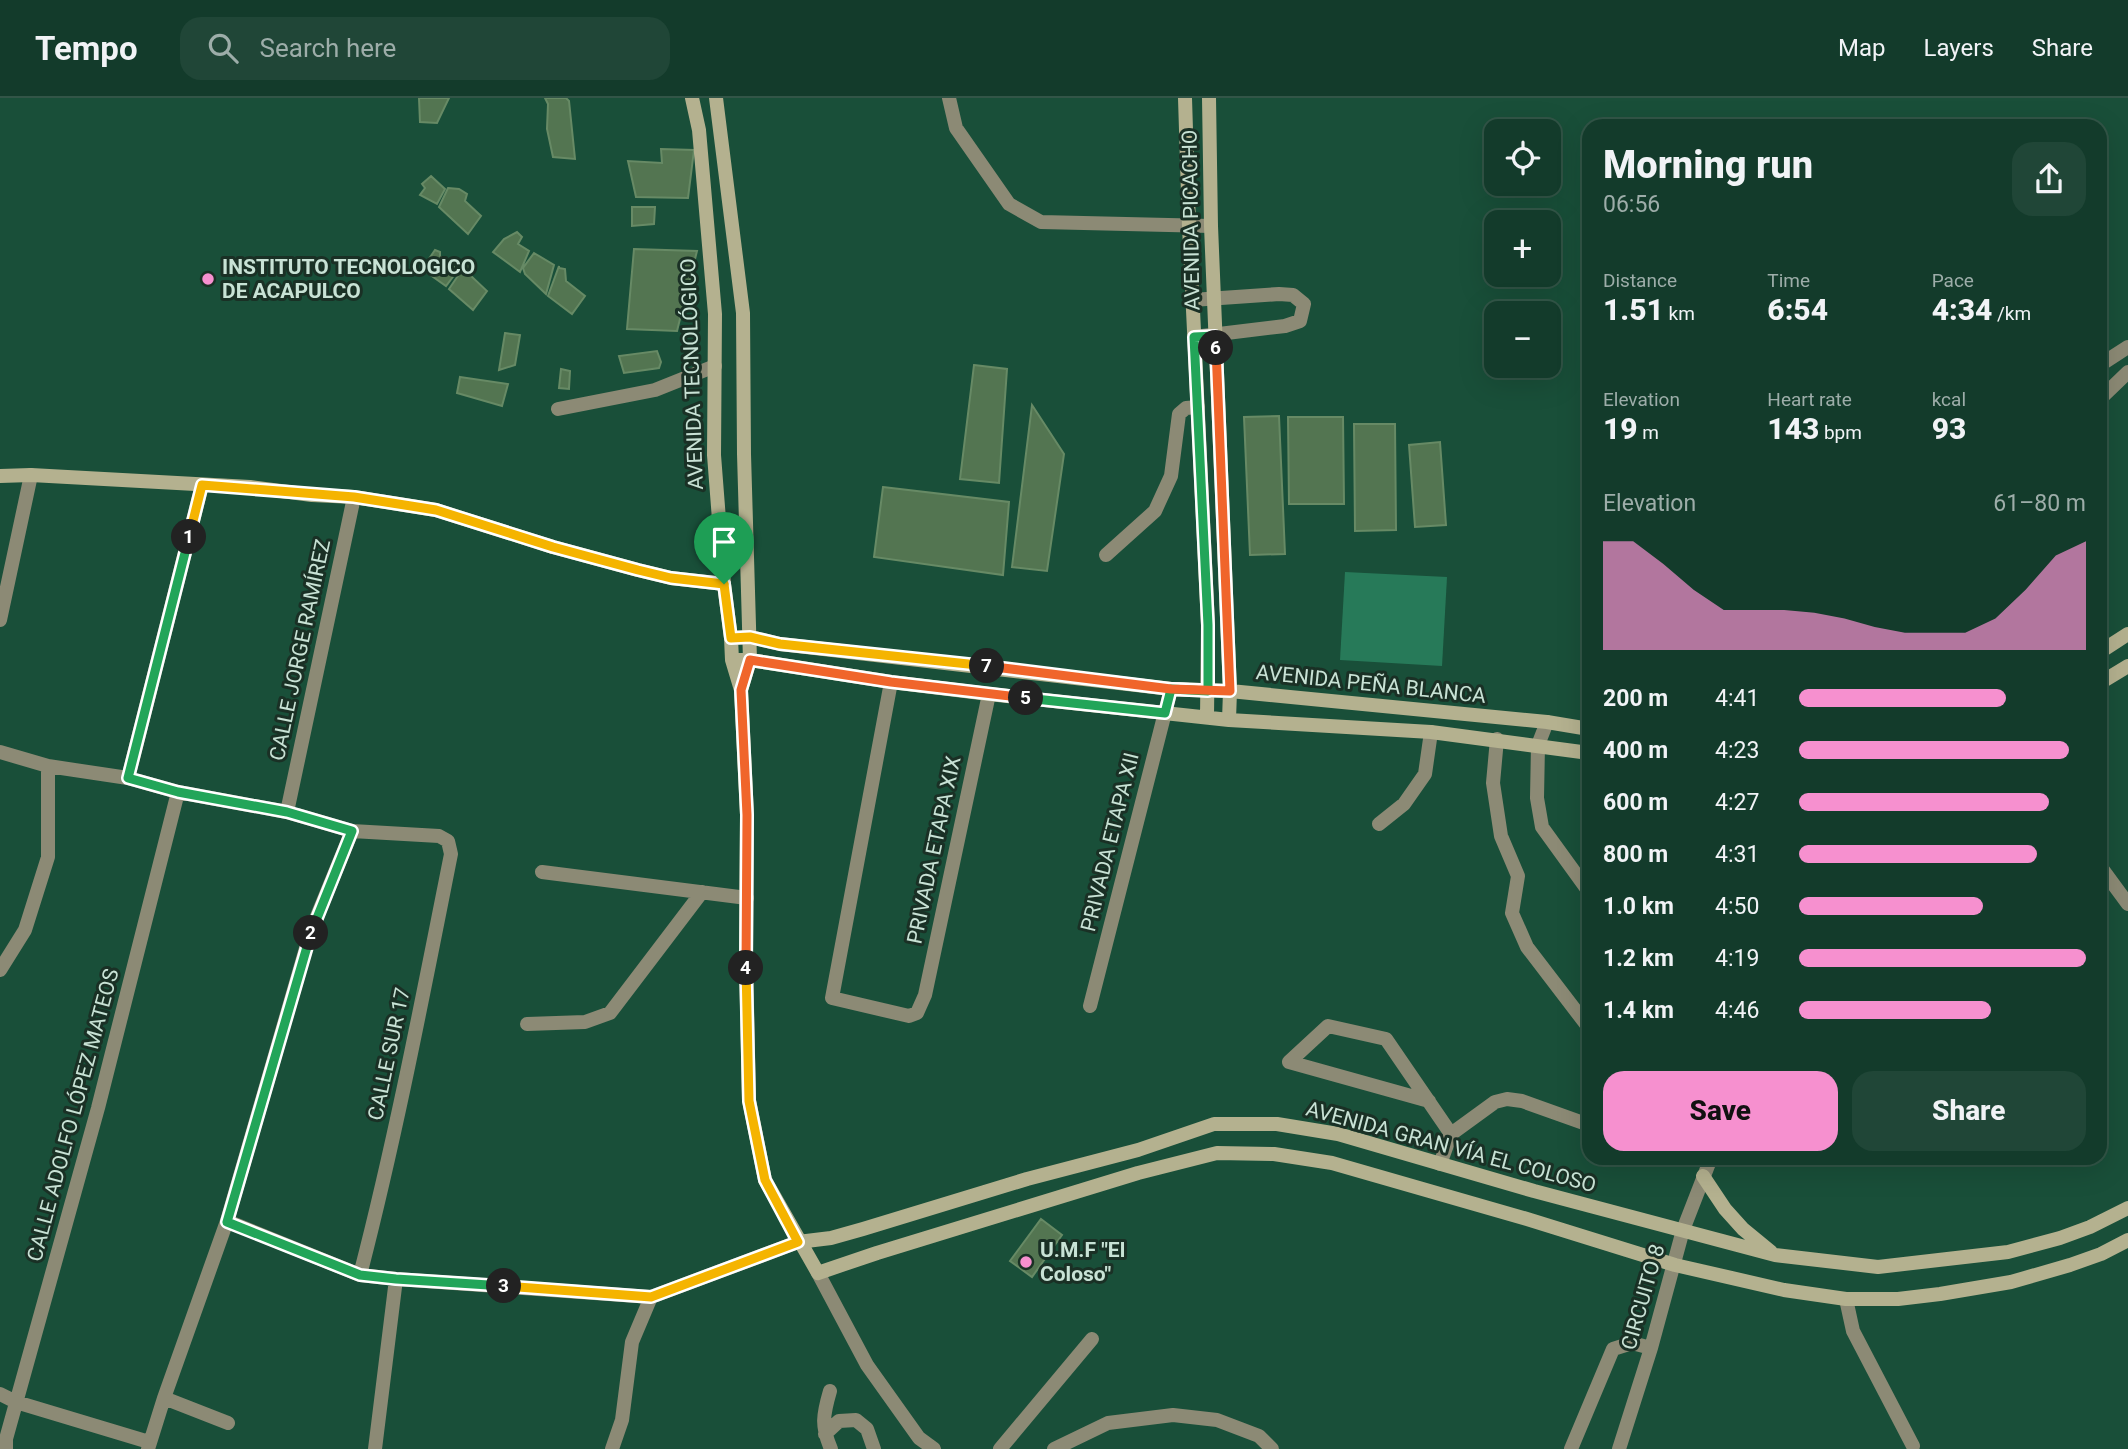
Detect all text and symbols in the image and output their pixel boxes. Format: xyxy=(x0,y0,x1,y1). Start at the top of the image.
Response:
search box xyxy=(180,17,670,80)
text: Tempo xyxy=(35,29,138,68)
icon: search xyxy=(204,29,242,67)
text: Search here xyxy=(260,33,396,63)
text: Map xyxy=(1838,34,1886,62)
text: Layers xyxy=(1924,34,1994,62)
text: Share xyxy=(2032,34,2093,62)
map controls xyxy=(1484,119,1561,378)
button: locate xyxy=(1484,119,1561,196)
street label: AVENIDA PICACHO xyxy=(1177,130,1205,310)
button: share xyxy=(2012,142,2086,216)
text: Morning run xyxy=(1603,143,1813,187)
text: 06:56 xyxy=(1603,191,1660,218)
button: + xyxy=(1484,210,1561,287)
place label: INSTITUTO TECNOLOGICO DE ACAPULCO xyxy=(222,255,475,303)
street label: AVENIDA TECNOLÓGICO xyxy=(676,258,708,490)
text: Distance xyxy=(1603,269,1677,292)
text: Time xyxy=(1767,269,1810,292)
text: Pace xyxy=(1932,269,1974,292)
marker: INSTITUTO TECNOLOGICO DE ACAPULCO xyxy=(200,271,216,287)
text: 1.51 xyxy=(1603,292,1664,327)
text: 6:54 xyxy=(1767,292,1828,327)
text: 4:34 xyxy=(1932,292,1992,327)
button: − xyxy=(1484,301,1561,378)
text: km xyxy=(1664,302,1695,325)
text: /km xyxy=(1992,302,2031,325)
pin: 6 xyxy=(1198,330,1234,366)
text: 6 xyxy=(1210,336,1221,359)
text: Elevation xyxy=(1603,388,1680,411)
text: Heart rate xyxy=(1767,388,1852,411)
text: kcal xyxy=(1932,388,1966,411)
text: 19 xyxy=(1603,411,1638,446)
text: 143 xyxy=(1767,411,1819,446)
text: 93 xyxy=(1932,411,1966,446)
text: m xyxy=(1638,421,1659,444)
text: bpm xyxy=(1819,421,1862,444)
text: Elevation xyxy=(1603,490,1696,517)
text: 61–80 m xyxy=(1993,490,2086,517)
pin xyxy=(694,512,754,584)
pin: 1 xyxy=(172,520,206,555)
icon: arrive xyxy=(705,523,743,561)
text: 1 xyxy=(183,525,194,548)
street label: CALLE JORGE RAMÍREZ xyxy=(265,537,335,763)
pin: 7 xyxy=(970,648,1004,684)
text: 7 xyxy=(981,654,992,677)
street label: AVENIDA PEÑA BLANCA xyxy=(1255,660,1488,708)
pin: 5 xyxy=(1009,680,1044,716)
text: 200 m xyxy=(1603,685,1668,712)
text: 4:41 xyxy=(1715,685,1759,712)
text: 5 xyxy=(1020,686,1031,709)
text: 400 m xyxy=(1603,737,1668,764)
text: 4:23 xyxy=(1715,737,1759,764)
street label: PRIVADA ETAPA XII xyxy=(1076,750,1144,934)
street label: PRIVADA ETAPA XIX xyxy=(902,754,966,946)
text: 600 m xyxy=(1603,789,1668,816)
text: 4:27 xyxy=(1715,789,1759,816)
text: 800 m xyxy=(1603,841,1668,868)
text: 4:31 xyxy=(1715,841,1759,868)
text: 1.0 km xyxy=(1603,893,1674,920)
text: 4:50 xyxy=(1715,893,1759,920)
pin: 2 xyxy=(294,916,328,950)
text: 2 xyxy=(305,921,316,944)
text: 1.2 km xyxy=(1603,945,1674,972)
text: 4:19 xyxy=(1715,945,1759,972)
pin: 4 xyxy=(728,950,764,986)
text: 4 xyxy=(740,956,751,979)
street label: CALLE ADOLFO LÓPEZ MATEOS xyxy=(22,966,124,1264)
street label: CALLE SUR 17 xyxy=(363,985,415,1123)
text: 1.4 km xyxy=(1603,997,1674,1024)
text: 4:46 xyxy=(1715,997,1759,1024)
button: Save xyxy=(1603,1071,1838,1151)
button: Share xyxy=(1852,1071,2086,1151)
street label: AVENIDA GRAN VÍA EL COLOSO xyxy=(1303,1097,1599,1197)
place label: U.M.F "El Coloso" xyxy=(1040,1238,1125,1286)
street label: CIRCUITO 8 xyxy=(1616,1241,1670,1353)
marker: U.M.F "El Coloso" xyxy=(1018,1254,1034,1270)
pin: 3 xyxy=(486,1268,522,1304)
text: 3 xyxy=(498,1274,509,1297)

